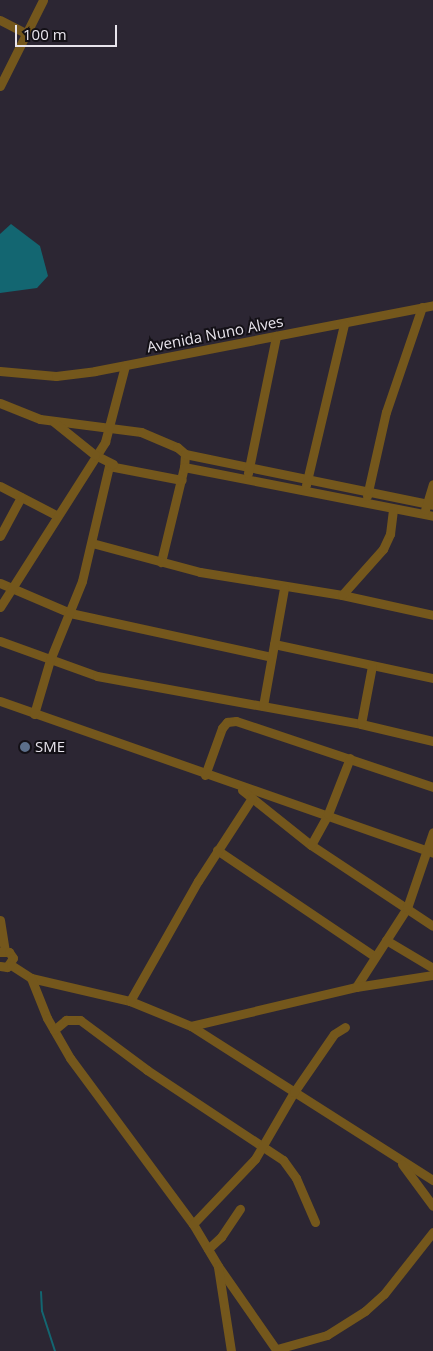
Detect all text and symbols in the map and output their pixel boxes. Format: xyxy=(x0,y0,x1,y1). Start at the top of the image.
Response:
scale bar xyxy=(18,15,120,47)
text: 100 m xyxy=(23,24,67,44)
street label: Avenida Nuno Alves xyxy=(145,312,285,356)
place label: SME xyxy=(35,738,65,756)
marker: SME xyxy=(19,741,31,753)

